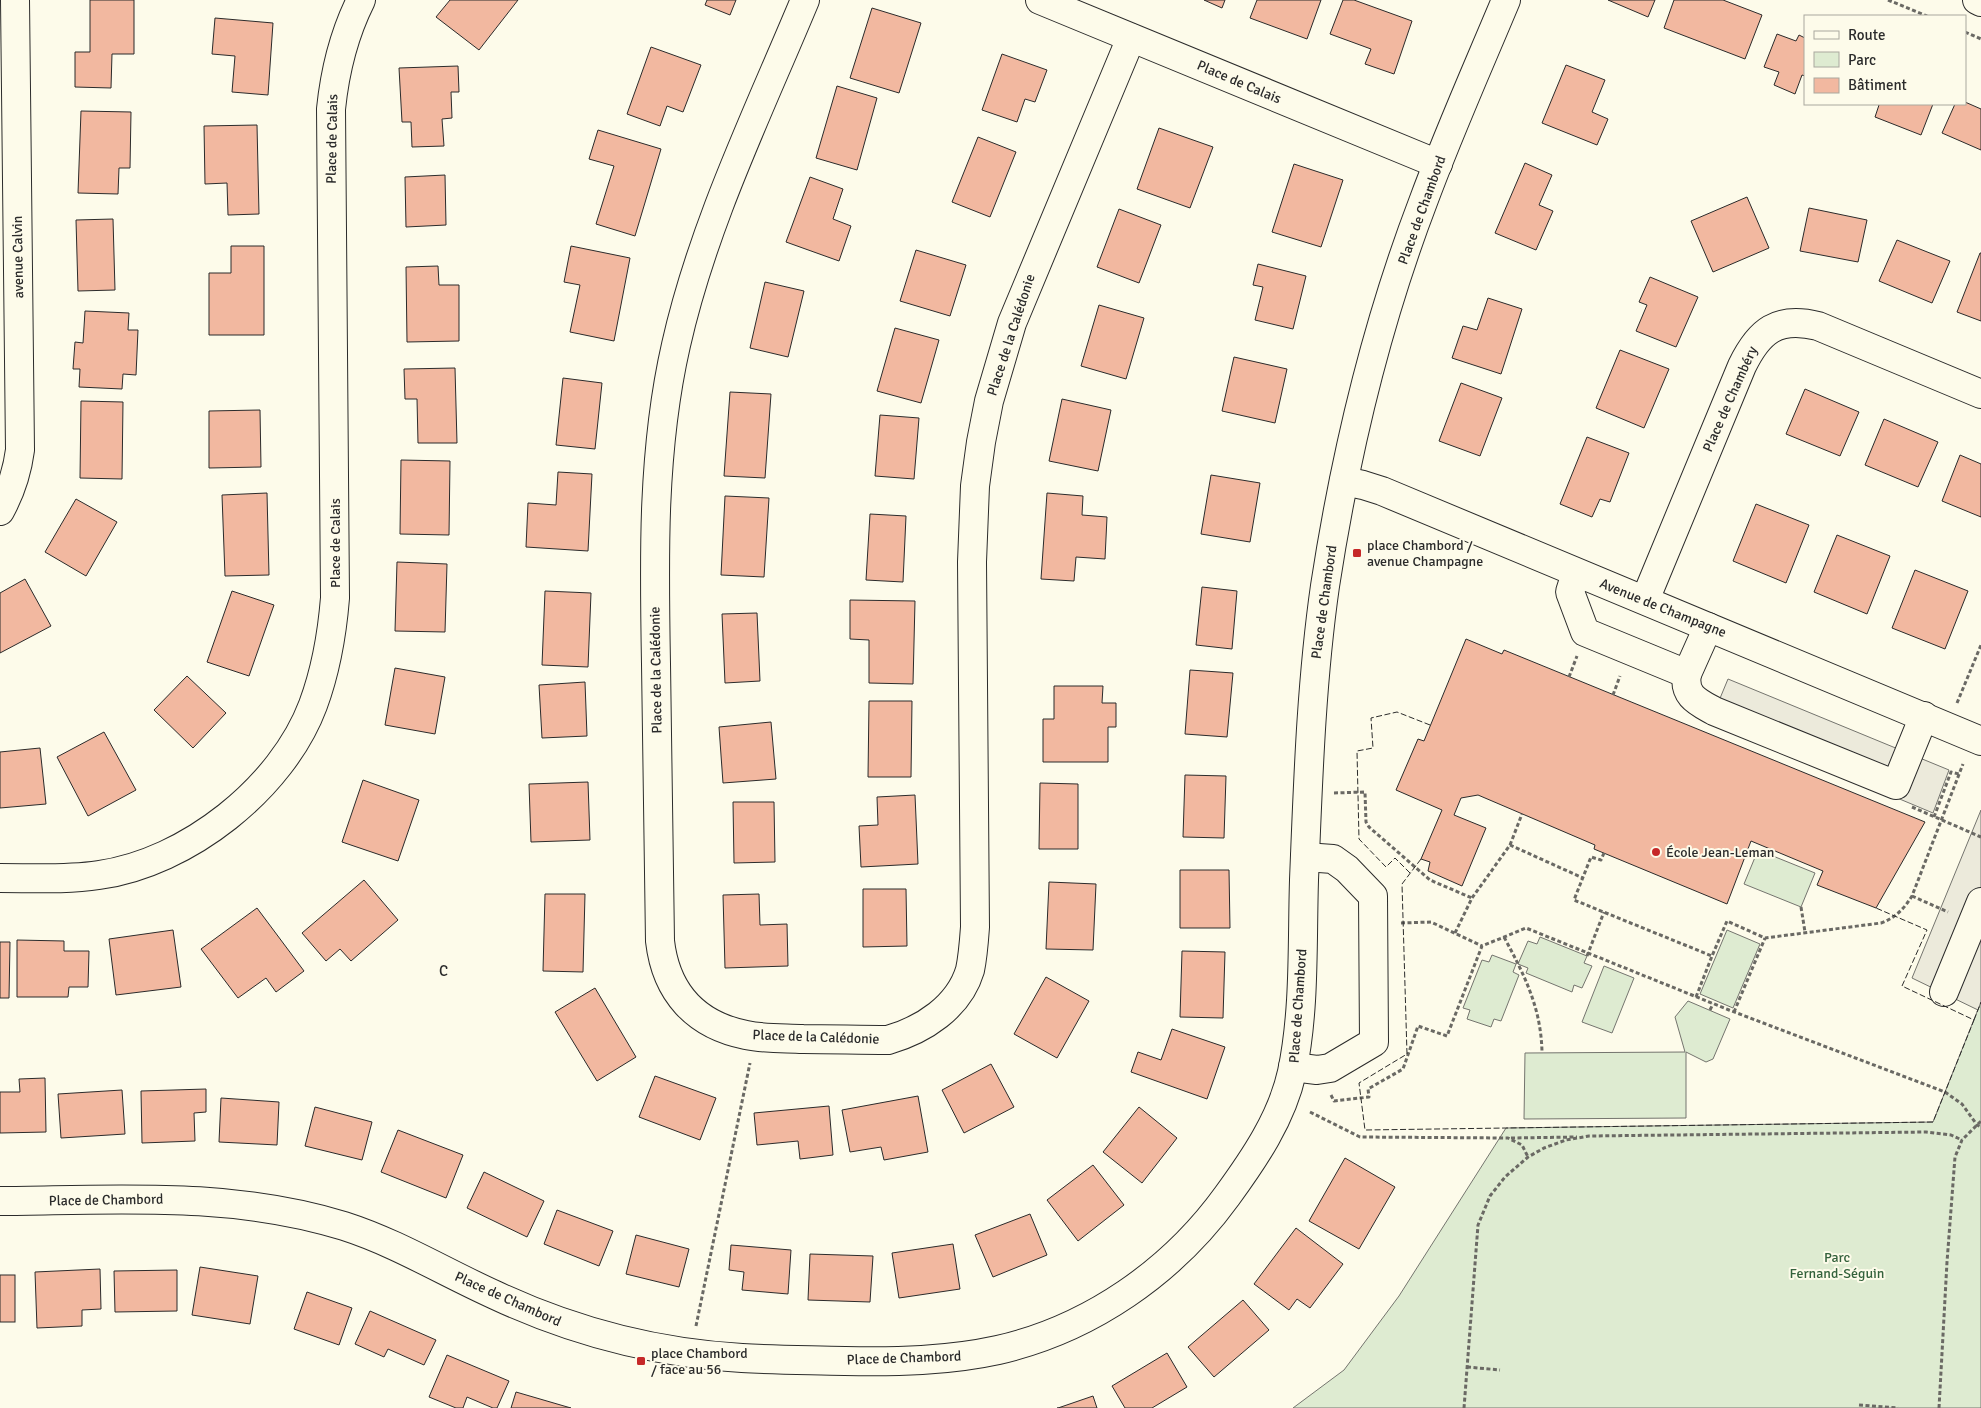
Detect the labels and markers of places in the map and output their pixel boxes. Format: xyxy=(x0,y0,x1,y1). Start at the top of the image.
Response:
place label: place Chambord / avenue Champagne xyxy=(1367,537,1483,570)
marker: place Chambord / avenue Champagne xyxy=(1351,547,1363,559)
place label: École Jean-Leman xyxy=(1666,844,1774,861)
marker: École Jean-Leman xyxy=(1650,846,1662,858)
place label: place Chambord / face au 56 xyxy=(651,1345,748,1378)
marker: place Chambord / face au 56 xyxy=(635,1355,647,1367)

